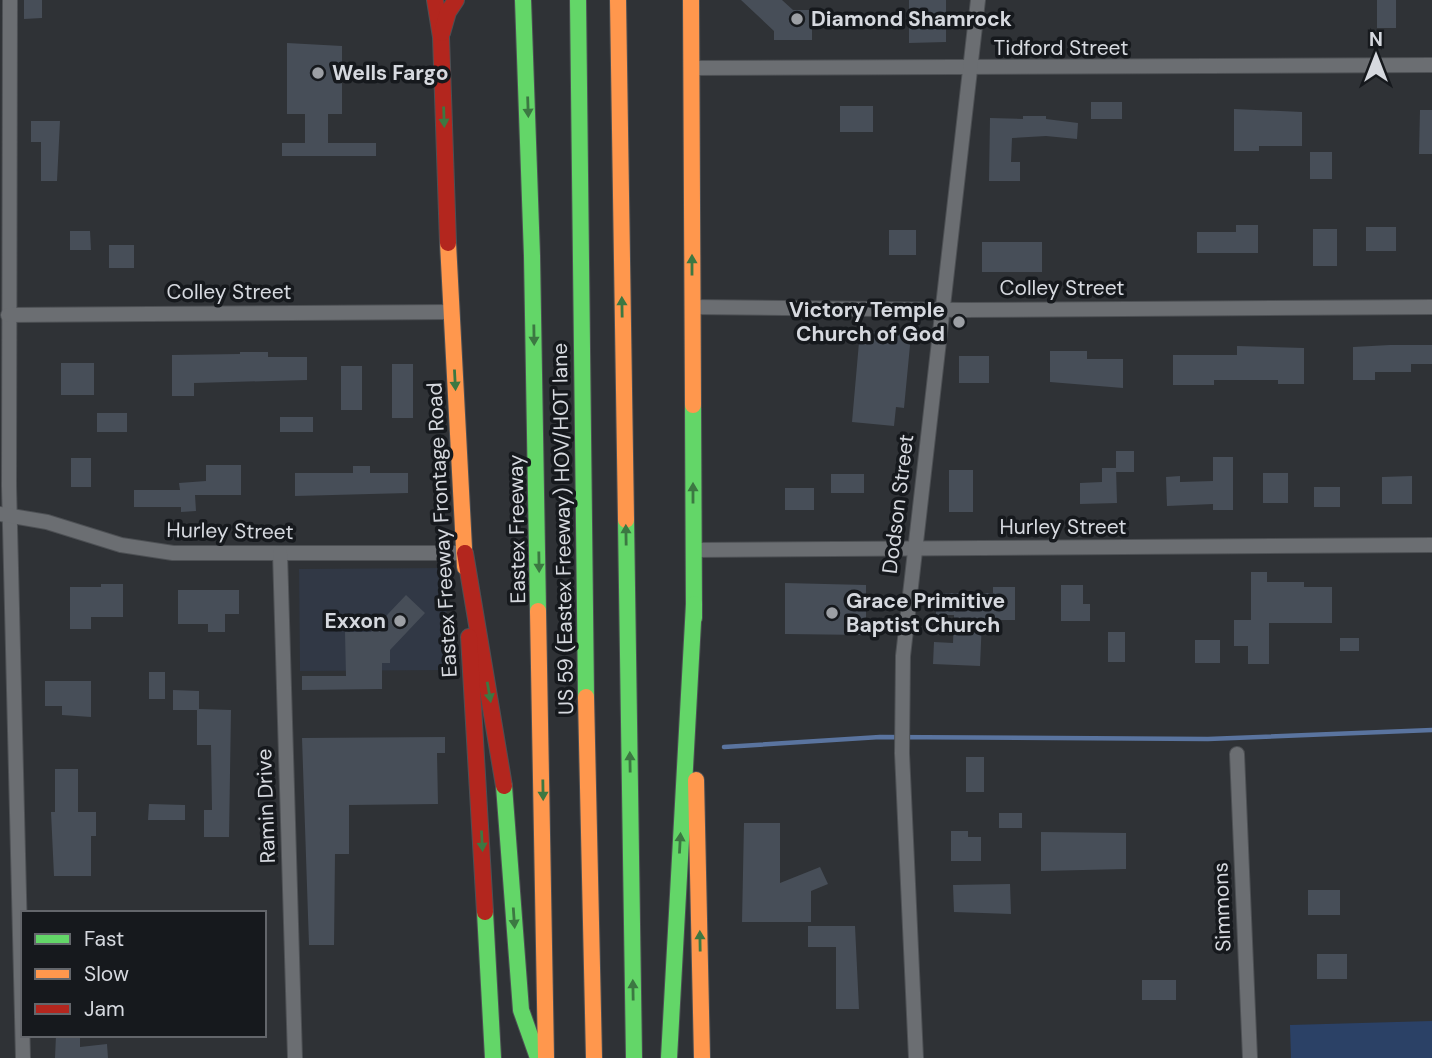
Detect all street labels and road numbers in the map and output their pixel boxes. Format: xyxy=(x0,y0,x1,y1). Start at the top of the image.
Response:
street label: Tidford Street xyxy=(994,34,1128,62)
street label: Colley Street xyxy=(999,274,1125,302)
street label: Colley Street xyxy=(166,278,292,306)
street label: US 59 (Eastex Freeway) HOV/HOT lane xyxy=(546,343,580,715)
street label: Eastex Freeway Frontage Road xyxy=(420,382,464,678)
street label: Dodson Street xyxy=(876,433,920,575)
street label: Eastex Freeway xyxy=(502,454,532,604)
street label: Hurley Street xyxy=(999,513,1127,541)
street label: Hurley Street xyxy=(166,516,294,546)
street label: Ramin Drive xyxy=(250,748,282,864)
street label: Simmons xyxy=(1206,862,1238,952)

